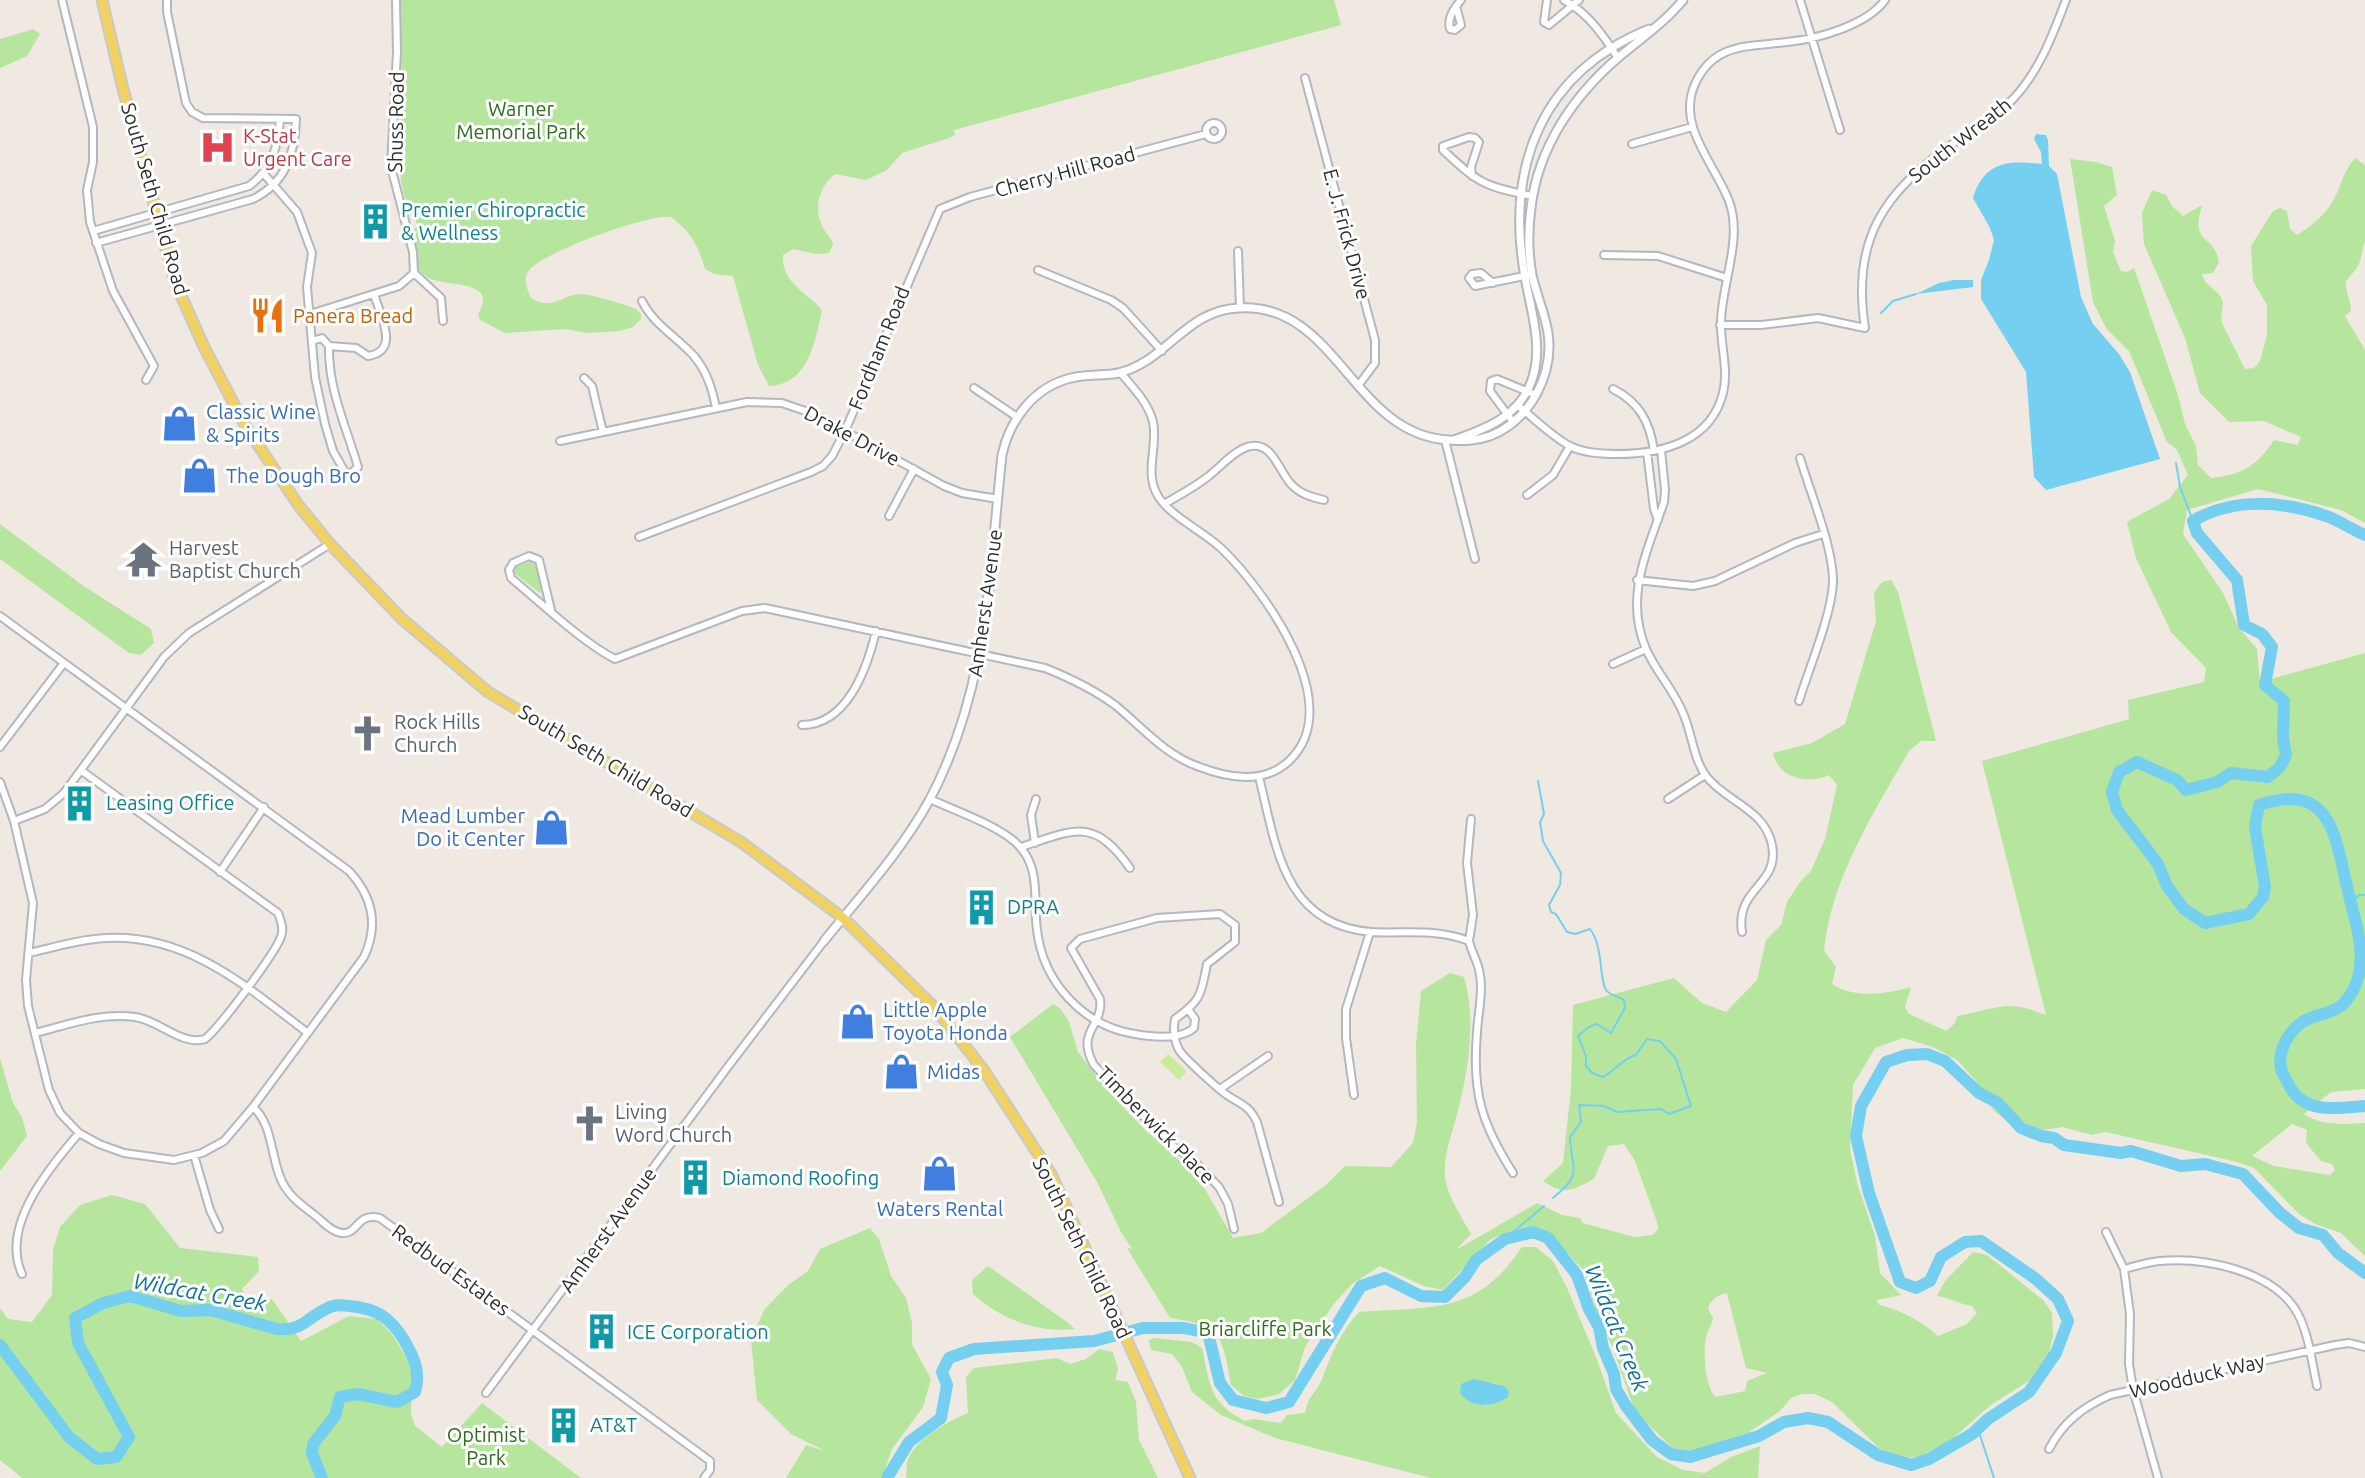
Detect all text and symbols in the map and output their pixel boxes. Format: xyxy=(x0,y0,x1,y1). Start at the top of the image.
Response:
street label: Shuss Road xyxy=(383,71,408,173)
street label: South Wreath xyxy=(1904,92,2016,187)
park label: Warner Memorial Park xyxy=(456,97,586,143)
street label: South Seth Child Road xyxy=(117,100,194,298)
place label: K-Stat Urgent Care xyxy=(243,124,352,170)
hospital icon: K-Stat Urgent Care xyxy=(198,128,236,166)
street label: Cherry Hill Road xyxy=(992,142,1138,201)
street label: E. J. Frick Drive xyxy=(1319,166,1376,302)
place label: Premier Chiropractic & Wellness xyxy=(401,198,586,244)
building icon: Premier Chiropractic & Wellness xyxy=(356,203,394,241)
street label: Fordham Road xyxy=(843,283,914,413)
restaurant icon: Panera Bread xyxy=(248,297,286,335)
place label: Panera Bread xyxy=(293,304,413,327)
place label: Classic Wine & Spirits xyxy=(206,400,316,446)
street label: Drake Drive xyxy=(801,401,904,470)
shop icon: Classic Wine & Spirits xyxy=(161,405,199,443)
shop icon: The Dough Bro xyxy=(181,457,219,495)
place label: The Dough Bro xyxy=(226,464,361,487)
street label: Amherst Avenue xyxy=(963,528,1006,678)
place label: Harvest Baptist Church xyxy=(169,536,301,582)
temple icon: Harvest Baptist Church xyxy=(124,541,162,579)
street label: South Seth Child Road xyxy=(515,699,697,822)
place label: Rock Hills Church xyxy=(394,710,480,756)
church icon: Rock Hills Church xyxy=(349,714,387,752)
building icon: Leasing Office xyxy=(61,784,99,822)
place label: Leasing Office xyxy=(106,791,234,814)
place label: Mead Lumber Do it Center xyxy=(401,804,525,850)
shop icon: Mead Lumber Do it Center xyxy=(532,808,570,846)
building icon: DPRA xyxy=(962,888,1000,926)
place label: DPRA xyxy=(1007,895,1059,918)
place label: Little Apple Toyota Honda xyxy=(883,998,1008,1044)
shop icon: Little Apple Toyota Honda xyxy=(838,1003,876,1041)
shop icon: Midas xyxy=(882,1053,920,1091)
place label: Midas xyxy=(927,1060,980,1083)
street label: Timberwick Place xyxy=(1093,1061,1220,1188)
place label: Living Word Church xyxy=(615,1100,732,1146)
church icon: Living Word Church xyxy=(570,1104,608,1142)
street label: South Seth Child Road xyxy=(1028,1153,1136,1342)
shop icon: Waters Rental xyxy=(921,1155,959,1193)
building icon: Diamond Roofing xyxy=(677,1159,715,1197)
street label: Amherst Avenue xyxy=(555,1163,661,1297)
place label: Diamond Roofing xyxy=(722,1166,879,1189)
place label: Waters Rental xyxy=(877,1197,1003,1220)
street label: Redbud Estates xyxy=(388,1219,515,1320)
water label: Wildcat Creek xyxy=(1581,1261,1654,1395)
water label: Wildcat Creek xyxy=(132,1268,269,1316)
building icon: ICE Corporation xyxy=(582,1313,620,1351)
park label: Briarcliffe Park xyxy=(1199,1317,1331,1340)
place label: ICE Corporation xyxy=(627,1320,769,1343)
street label: Woodduck Way xyxy=(2127,1349,2267,1402)
building icon: AT&T xyxy=(545,1406,583,1444)
place label: AT&T xyxy=(590,1413,637,1436)
park label: Optimist Park xyxy=(447,1423,525,1469)

